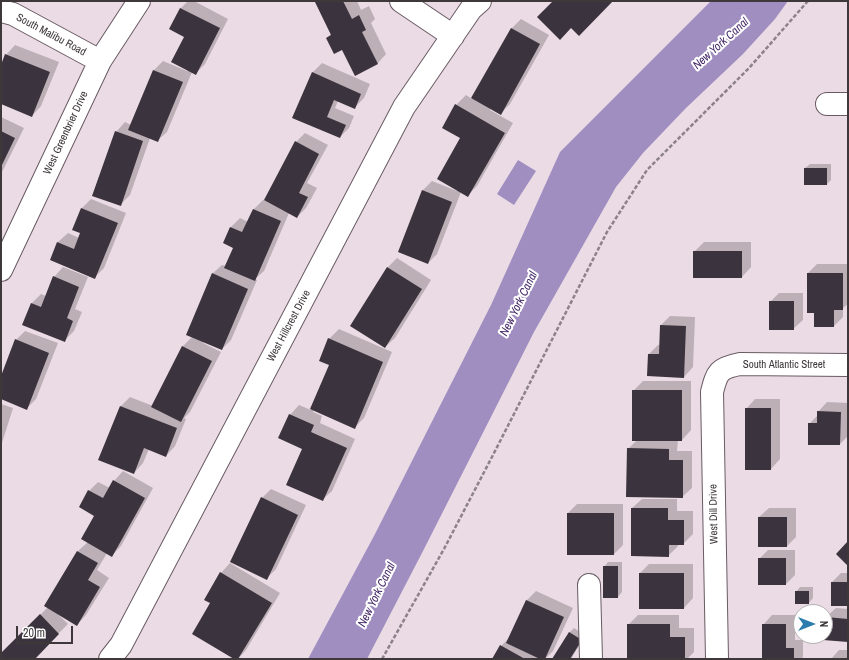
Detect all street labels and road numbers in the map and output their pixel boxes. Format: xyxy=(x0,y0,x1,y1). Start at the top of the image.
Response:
street label: South Malibu Road xyxy=(14,11,88,59)
street label: West Greenbrier Drive xyxy=(41,89,91,177)
street label: West Hillcrest Drive xyxy=(265,288,313,364)
street label: South Atlantic Street xyxy=(743,358,825,372)
street label: West Dill Drive xyxy=(707,484,721,544)

